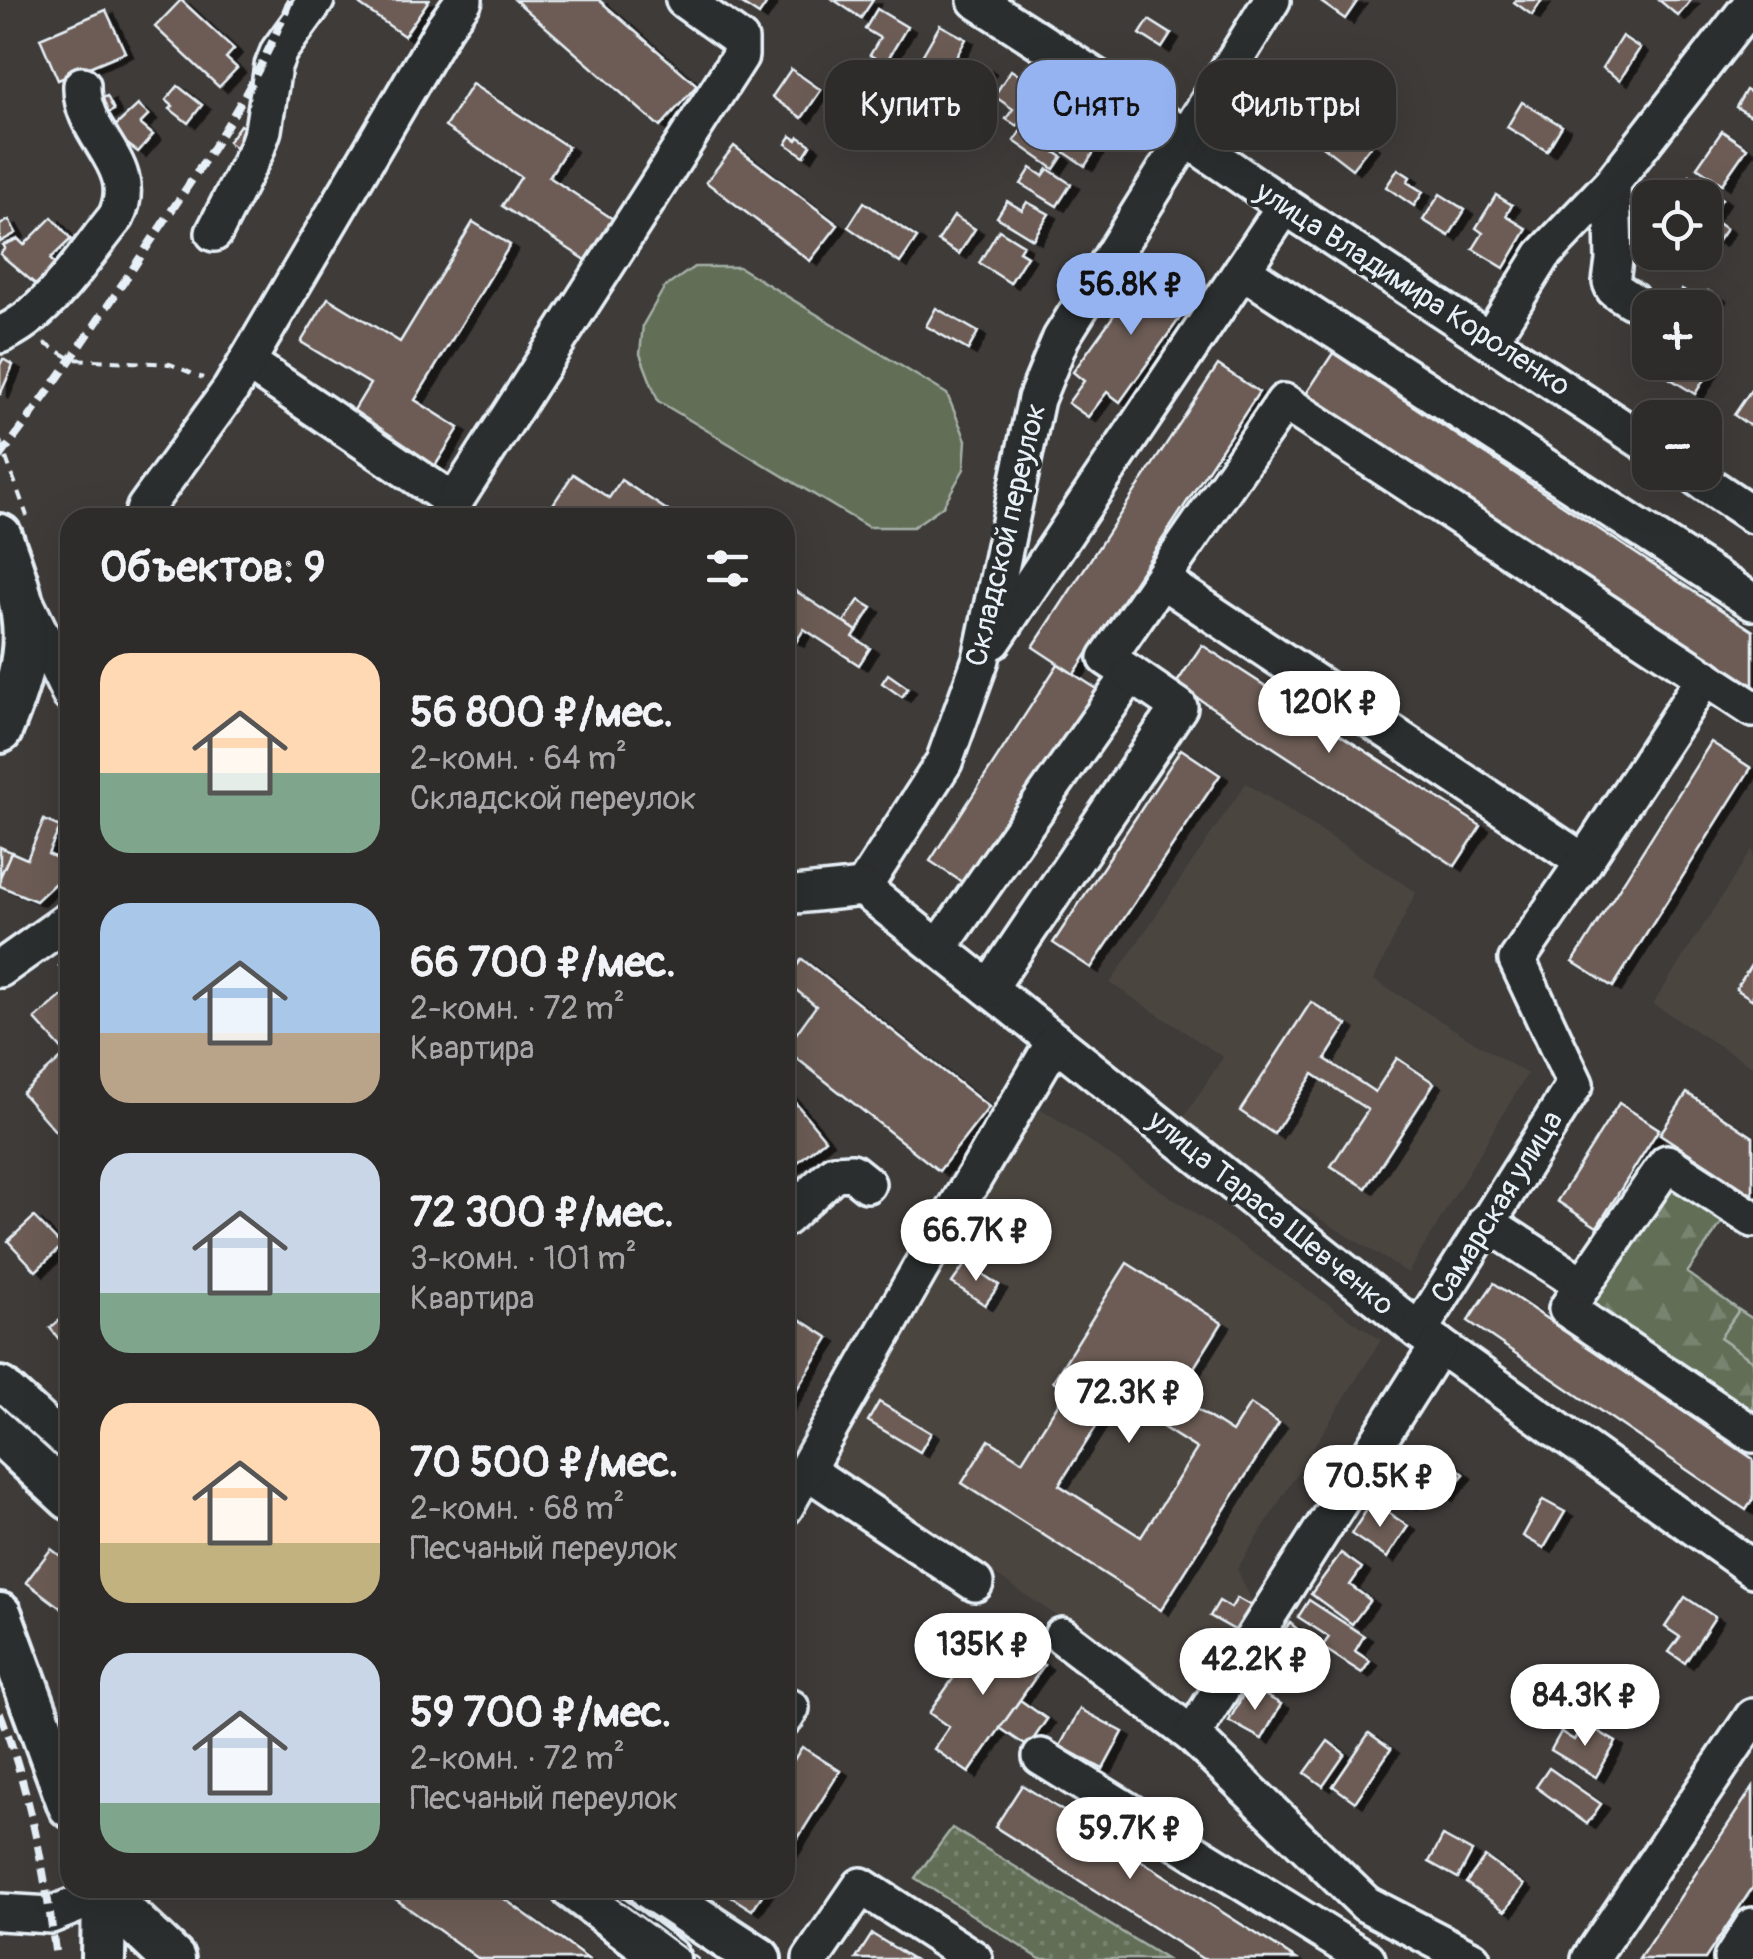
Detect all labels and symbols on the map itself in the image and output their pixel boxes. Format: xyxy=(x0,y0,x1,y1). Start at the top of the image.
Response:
street label: улица Владимира Короленко xyxy=(1248,173,1577,405)
pin: 56.8K ₽ xyxy=(1039,253,1223,338)
street label: Складской переулок xyxy=(958,400,1054,670)
pin: 120K ₽ xyxy=(1248,671,1410,756)
street label: улица Тараса Шевченко xyxy=(1140,1102,1402,1324)
street label: Самарская улица xyxy=(1423,1104,1571,1310)
pin: 66.7K ₽ xyxy=(884,1199,1068,1284)
pin: 72.3K ₽ xyxy=(1037,1361,1221,1446)
pin: 70.5K ₽ xyxy=(1288,1445,1472,1530)
pin: 135K ₽ xyxy=(902,1613,1064,1698)
pin: 42.2K ₽ xyxy=(1163,1628,1347,1713)
pin: 84.3K ₽ xyxy=(1493,1664,1677,1749)
pin: 59.7K ₽ xyxy=(1038,1797,1222,1882)

